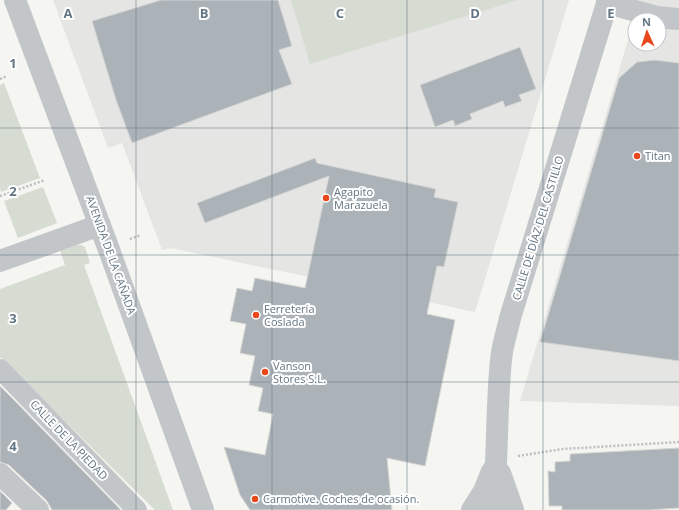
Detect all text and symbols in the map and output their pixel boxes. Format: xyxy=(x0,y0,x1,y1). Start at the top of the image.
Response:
text: A xyxy=(64,4,73,22)
text: B xyxy=(200,4,209,22)
text: C xyxy=(336,4,344,22)
text: D xyxy=(470,4,480,22)
text: E xyxy=(607,4,615,22)
north arrow xyxy=(627,12,667,52)
text: N xyxy=(642,14,651,29)
text: 1 xyxy=(9,54,17,72)
place label: Titan xyxy=(645,148,671,163)
marker: Titan xyxy=(632,151,642,161)
street label: CALLE DE DÍAZ DEL CASTILLO xyxy=(508,154,567,302)
text: 2 xyxy=(9,182,17,200)
place label: Agapito Marazuela xyxy=(334,184,388,212)
street label: AVENIDA DE LA CAÑADA xyxy=(83,193,140,316)
marker: Agapito Marazuela xyxy=(321,193,331,203)
place label: Ferretería Coslada xyxy=(264,301,315,329)
text: 3 xyxy=(9,309,17,327)
marker: Ferretería Coslada xyxy=(251,310,261,320)
place label: Vanson Stores S.L. xyxy=(273,358,326,386)
marker: Vanson Stores S.L. xyxy=(260,367,270,377)
street label: CALLE DE LA PIEDAD xyxy=(27,396,111,483)
text: 4 xyxy=(9,437,17,455)
place label: Carmotive. Coches de ocasión. xyxy=(263,491,419,506)
marker: Carmotive. Coches de ocasión. xyxy=(250,494,260,504)

